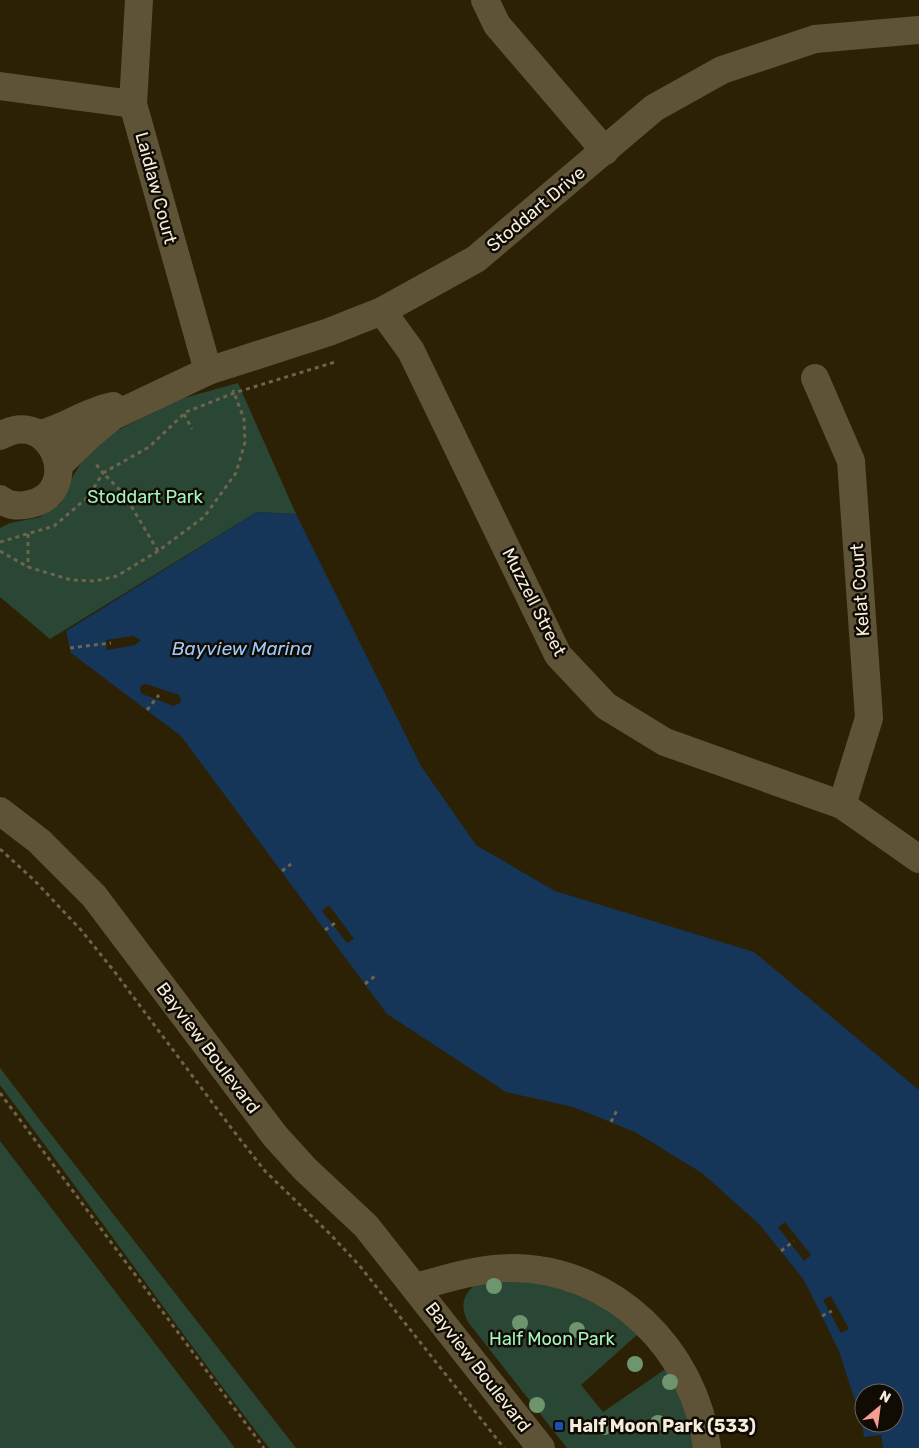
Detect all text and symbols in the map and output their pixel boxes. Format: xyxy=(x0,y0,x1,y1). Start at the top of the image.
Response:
street label: Laidlaw Court xyxy=(131,130,181,246)
street label: Stoddart Drive xyxy=(482,162,590,256)
park label: Stoddart Park xyxy=(87,486,204,508)
street label: Kelat Court xyxy=(846,543,874,637)
street label: Muzzell Street xyxy=(497,544,571,660)
water label: Bayview Marina xyxy=(172,637,312,660)
street label: Bayview Boulevard xyxy=(152,978,264,1118)
street label: Bayview Boulevard xyxy=(421,1298,535,1436)
park label: Half Moon Park xyxy=(489,1328,616,1350)
north arrow xyxy=(854,1383,904,1433)
text: N xyxy=(877,1387,894,1407)
place label: Half Moon Park (533) xyxy=(569,1415,756,1437)
marker: Half Moon Park (533) xyxy=(553,1420,565,1432)

